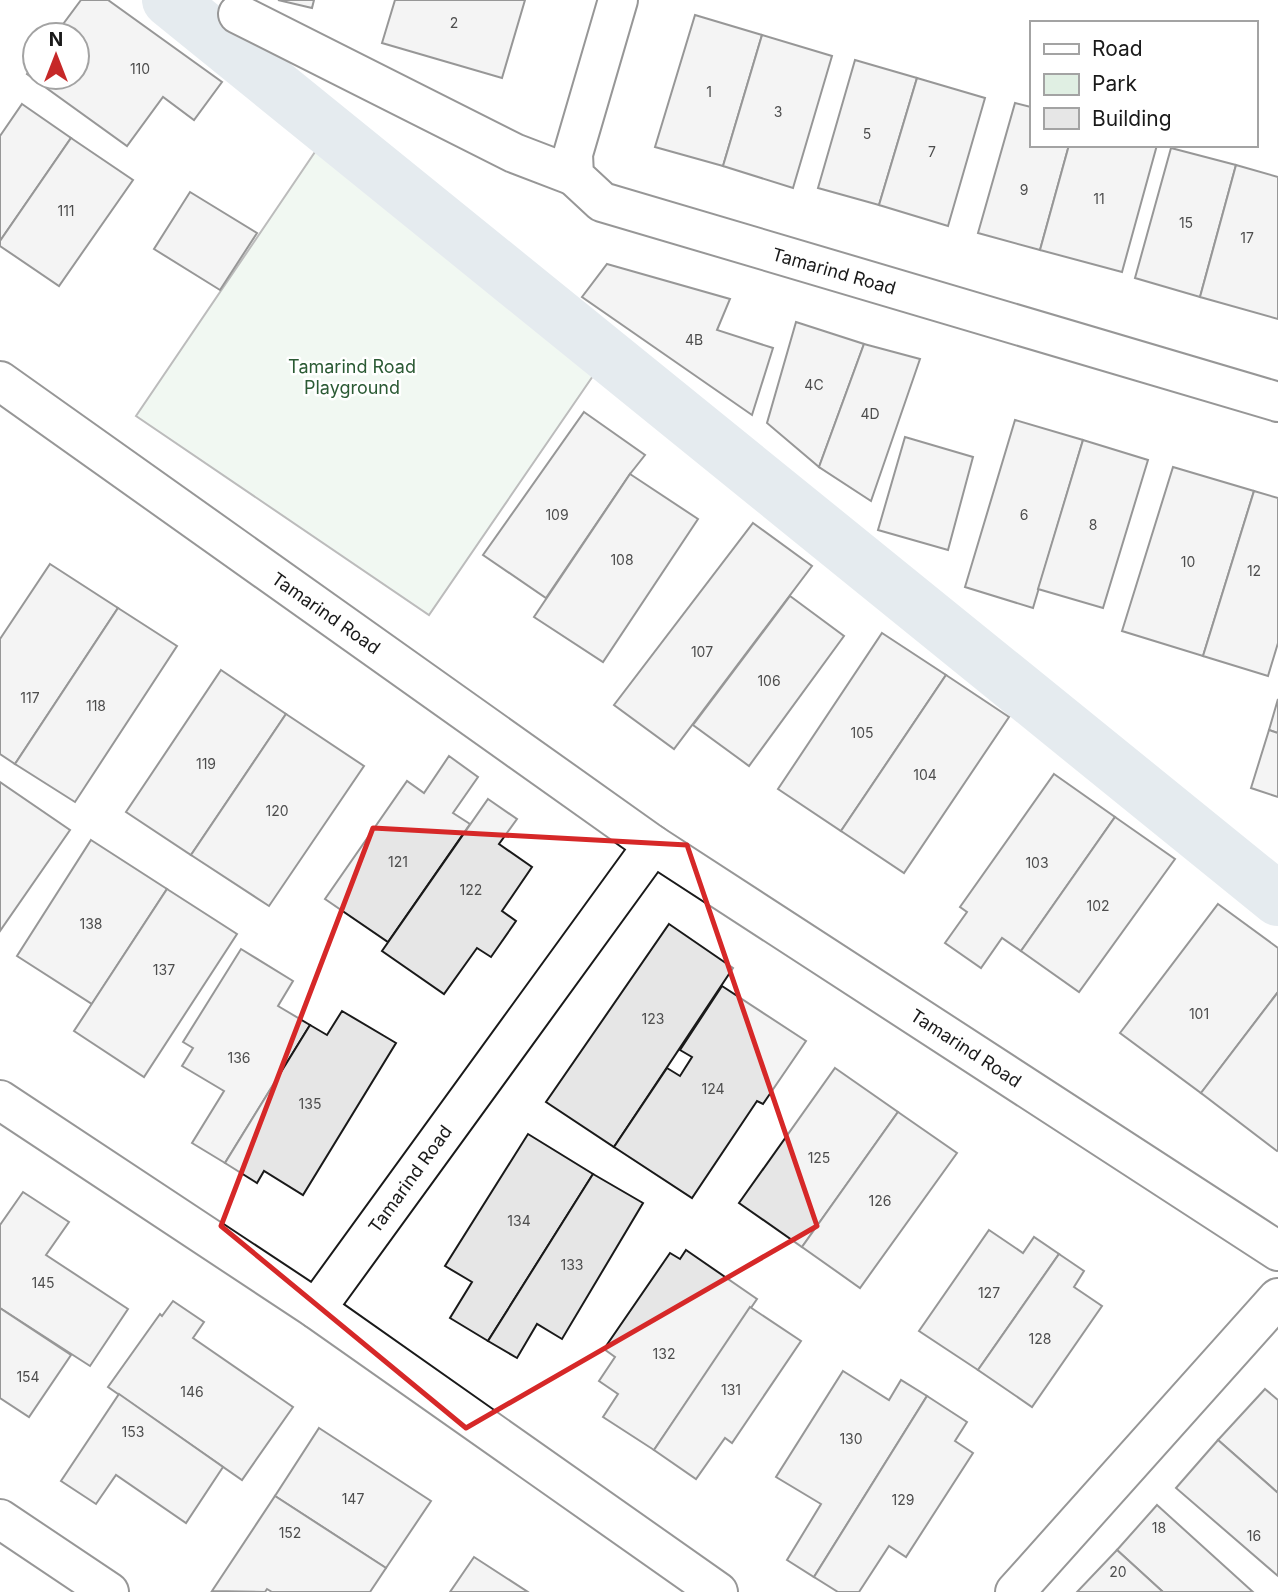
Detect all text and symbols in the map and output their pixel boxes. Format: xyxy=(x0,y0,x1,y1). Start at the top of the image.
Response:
house number: 2 xyxy=(450,14,458,31)
north arrow xyxy=(21,21,91,91)
legend xyxy=(1030,21,1257,147)
text: N xyxy=(49,28,63,51)
text: Road xyxy=(1092,36,1143,61)
house number: 110 xyxy=(130,60,150,77)
text: Park xyxy=(1092,71,1137,96)
house number: 1 xyxy=(706,83,712,100)
house number: 3 xyxy=(774,103,782,120)
text: Building xyxy=(1092,106,1172,131)
house number: 5 xyxy=(863,125,871,142)
house number: 7 xyxy=(928,143,936,160)
house number: 9 xyxy=(1020,181,1028,198)
house number: 11 xyxy=(1093,190,1105,207)
house number: 111 xyxy=(57,202,75,219)
house number: 15 xyxy=(1179,214,1193,231)
house number: 17 xyxy=(1240,229,1254,246)
street label: Tamarind Road xyxy=(770,243,898,299)
house number: 4B xyxy=(685,331,703,348)
park label: Tamarind Road Playground xyxy=(288,356,416,398)
house number: 4C xyxy=(804,376,824,393)
house number: 4D xyxy=(860,405,880,422)
house number: 109 xyxy=(545,506,569,523)
house number: 6 xyxy=(1020,506,1028,523)
house number: 8 xyxy=(1089,516,1097,533)
house number: 108 xyxy=(610,551,634,568)
house number: 10 xyxy=(1181,553,1195,570)
house number: 12 xyxy=(1247,562,1261,579)
street label: Tamarind Road xyxy=(268,568,384,658)
house number: 107 xyxy=(691,643,713,660)
house number: 106 xyxy=(757,672,781,689)
house number: 117 xyxy=(20,689,40,706)
house number: 118 xyxy=(86,697,106,714)
house number: 105 xyxy=(850,724,874,741)
house number: 119 xyxy=(196,755,216,772)
house number: 104 xyxy=(913,766,937,783)
house number: 120 xyxy=(265,802,289,819)
house number: 121 xyxy=(388,853,408,870)
house number: 103 xyxy=(1025,854,1049,871)
house number: 122 xyxy=(460,881,482,898)
house number: 102 xyxy=(1086,897,1110,914)
house number: 138 xyxy=(79,915,103,932)
house number: 137 xyxy=(153,961,175,978)
street label: Tamarind Road xyxy=(907,1004,1025,1092)
house number: 101 xyxy=(1189,1005,1209,1022)
house number: 123 xyxy=(642,1010,664,1027)
house number: 136 xyxy=(227,1049,251,1066)
house number: 124 xyxy=(701,1080,725,1097)
house number: 135 xyxy=(299,1095,321,1112)
street label: Tamarind Road xyxy=(364,1121,456,1237)
house number: 125 xyxy=(808,1149,830,1166)
house number: 126 xyxy=(869,1192,891,1209)
house number: 134 xyxy=(507,1212,531,1229)
house number: 133 xyxy=(561,1256,584,1273)
house number: 145 xyxy=(31,1274,55,1291)
house number: 127 xyxy=(978,1284,1000,1301)
house number: 128 xyxy=(1029,1330,1051,1347)
house number: 132 xyxy=(653,1345,675,1362)
house number: 154 xyxy=(16,1368,40,1385)
house number: 131 xyxy=(721,1381,741,1398)
house number: 146 xyxy=(180,1383,204,1400)
house number: 153 xyxy=(122,1423,144,1440)
house number: 130 xyxy=(839,1430,863,1447)
house number: 147 xyxy=(342,1490,364,1507)
house number: 129 xyxy=(892,1491,914,1508)
house number: 18 xyxy=(1152,1519,1166,1536)
house number: 152 xyxy=(279,1524,301,1541)
house number: 16 xyxy=(1247,1527,1261,1544)
house number: 20 xyxy=(1109,1563,1127,1580)

